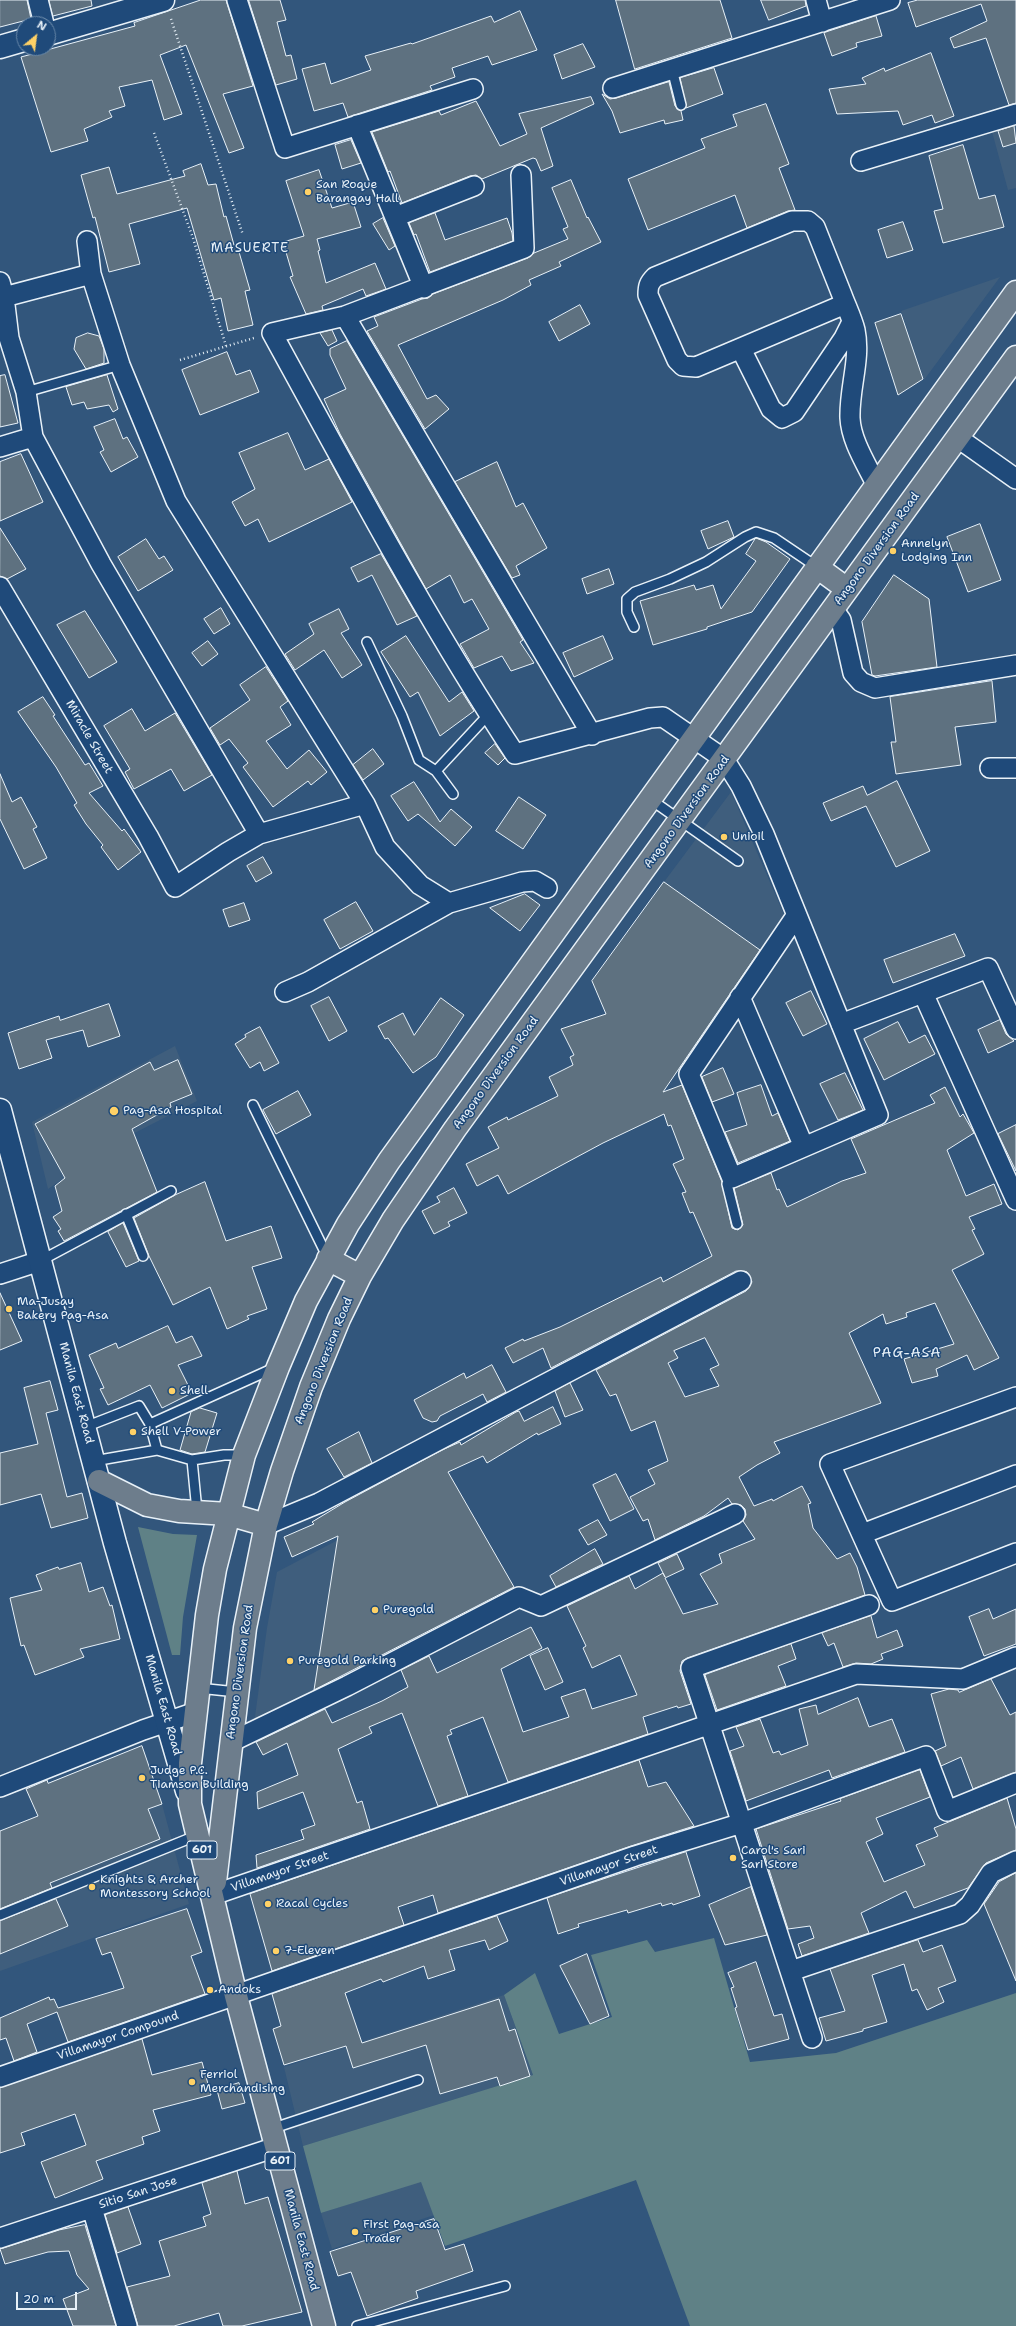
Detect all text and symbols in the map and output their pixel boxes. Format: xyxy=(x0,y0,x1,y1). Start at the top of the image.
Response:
north arrow xyxy=(16,16,56,56)
text: N xyxy=(34,17,49,35)
place label: San Roque Barangay Hall xyxy=(316,178,399,206)
marker: San Roque Barangay Hall xyxy=(303,187,313,197)
district label: MASUERTE xyxy=(211,241,289,257)
street label: Angono Diversion Road xyxy=(831,490,923,608)
place label: Annelyn Lodging Inn xyxy=(901,537,972,565)
marker: Annelyn Lodging Inn xyxy=(888,546,898,556)
street label: Miracle Street xyxy=(62,698,116,776)
street label: Angono Diversion Road xyxy=(641,753,733,871)
place label: Unioil xyxy=(732,830,764,844)
marker: Unioil xyxy=(719,832,729,842)
street label: Angono Diversion Road xyxy=(450,1014,542,1132)
place label: Pag-Asa Hospital xyxy=(123,1104,222,1118)
marker: Pag-Asa Hospital xyxy=(108,1105,120,1117)
place label: Ma-Jusay Bakery Pag-Asa xyxy=(17,1295,108,1323)
street label: Angono Diversion Road xyxy=(292,1295,356,1427)
marker: Ma-Jusay Bakery Pag-Asa xyxy=(4,1304,14,1314)
street label: Manila East Road xyxy=(56,1341,96,1445)
district label: PAG-ASA xyxy=(873,1345,941,1361)
place label: Shell xyxy=(180,1384,208,1398)
marker: Shell xyxy=(167,1386,177,1396)
place label: Shell V-Power xyxy=(141,1425,221,1439)
marker: Shell V-Power xyxy=(128,1427,138,1437)
place label: Puregold xyxy=(383,1603,434,1617)
street label: Angono Diversion Road xyxy=(223,1604,257,1740)
marker: Puregold xyxy=(370,1605,380,1615)
street label: Manila East Road xyxy=(142,1653,184,1757)
place label: Puregold Parking xyxy=(298,1654,396,1668)
marker: Puregold Parking xyxy=(285,1656,295,1666)
place label: Judge P.C. Tiamson Building xyxy=(150,1764,249,1792)
marker: Judge P.C. Tiamson Building xyxy=(137,1773,147,1783)
road number: 601 xyxy=(187,1841,217,1859)
street label: Villamayor Street xyxy=(558,1842,660,1890)
place label: Carol's Sari Sari Store xyxy=(741,1844,806,1872)
street label: Villamayor Street xyxy=(229,1848,331,1896)
marker: Carol's Sari Sari Store xyxy=(728,1853,738,1863)
place label: Knights & Archer Montessory School xyxy=(100,1873,210,1901)
marker: Knights & Archer Montessory School xyxy=(87,1882,97,1892)
place label: Racal Cycles xyxy=(276,1897,348,1911)
marker: Racal Cycles xyxy=(263,1899,273,1909)
place label: 7-Eleven xyxy=(284,1944,335,1958)
marker: 7-Eleven xyxy=(271,1946,281,1956)
place label: Andoks xyxy=(218,1983,261,1997)
marker: Andoks xyxy=(205,1985,215,1995)
street label: Villamayor Compound xyxy=(55,2008,181,2064)
place label: Ferriol Merchandising xyxy=(200,2068,285,2096)
marker: Ferriol Merchandising xyxy=(187,2077,197,2087)
road number: 601 xyxy=(265,2152,295,2170)
street label: Sitio San Jose xyxy=(97,2174,179,2212)
street label: Manila East Road xyxy=(281,2188,321,2292)
place label: First Pag-asa Trader xyxy=(363,2218,440,2246)
marker: First Pag-asa Trader xyxy=(350,2227,360,2237)
scale bar xyxy=(18,2284,79,2310)
text: 20 m xyxy=(23,2291,54,2307)

